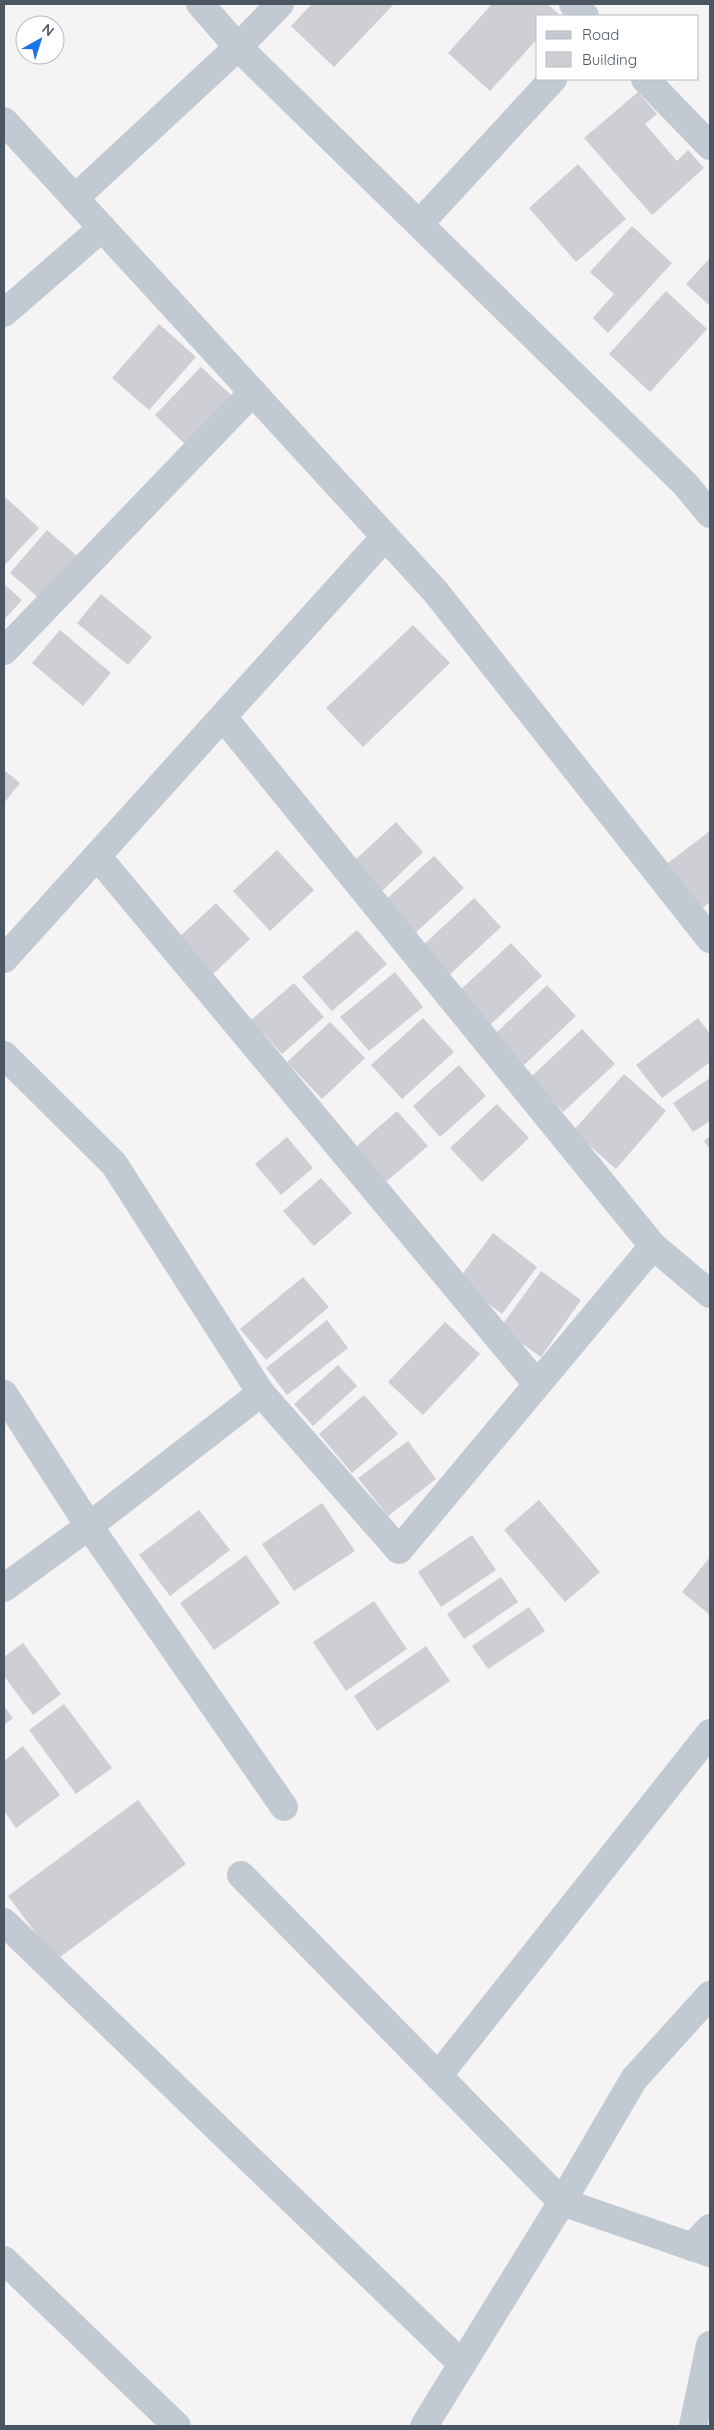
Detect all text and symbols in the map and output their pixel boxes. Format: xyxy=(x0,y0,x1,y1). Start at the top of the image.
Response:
north arrow xyxy=(15,15,65,65)
legend xyxy=(536,15,699,80)
text: N xyxy=(39,20,58,40)
text: Road xyxy=(582,25,619,44)
text: Building xyxy=(582,50,637,69)

